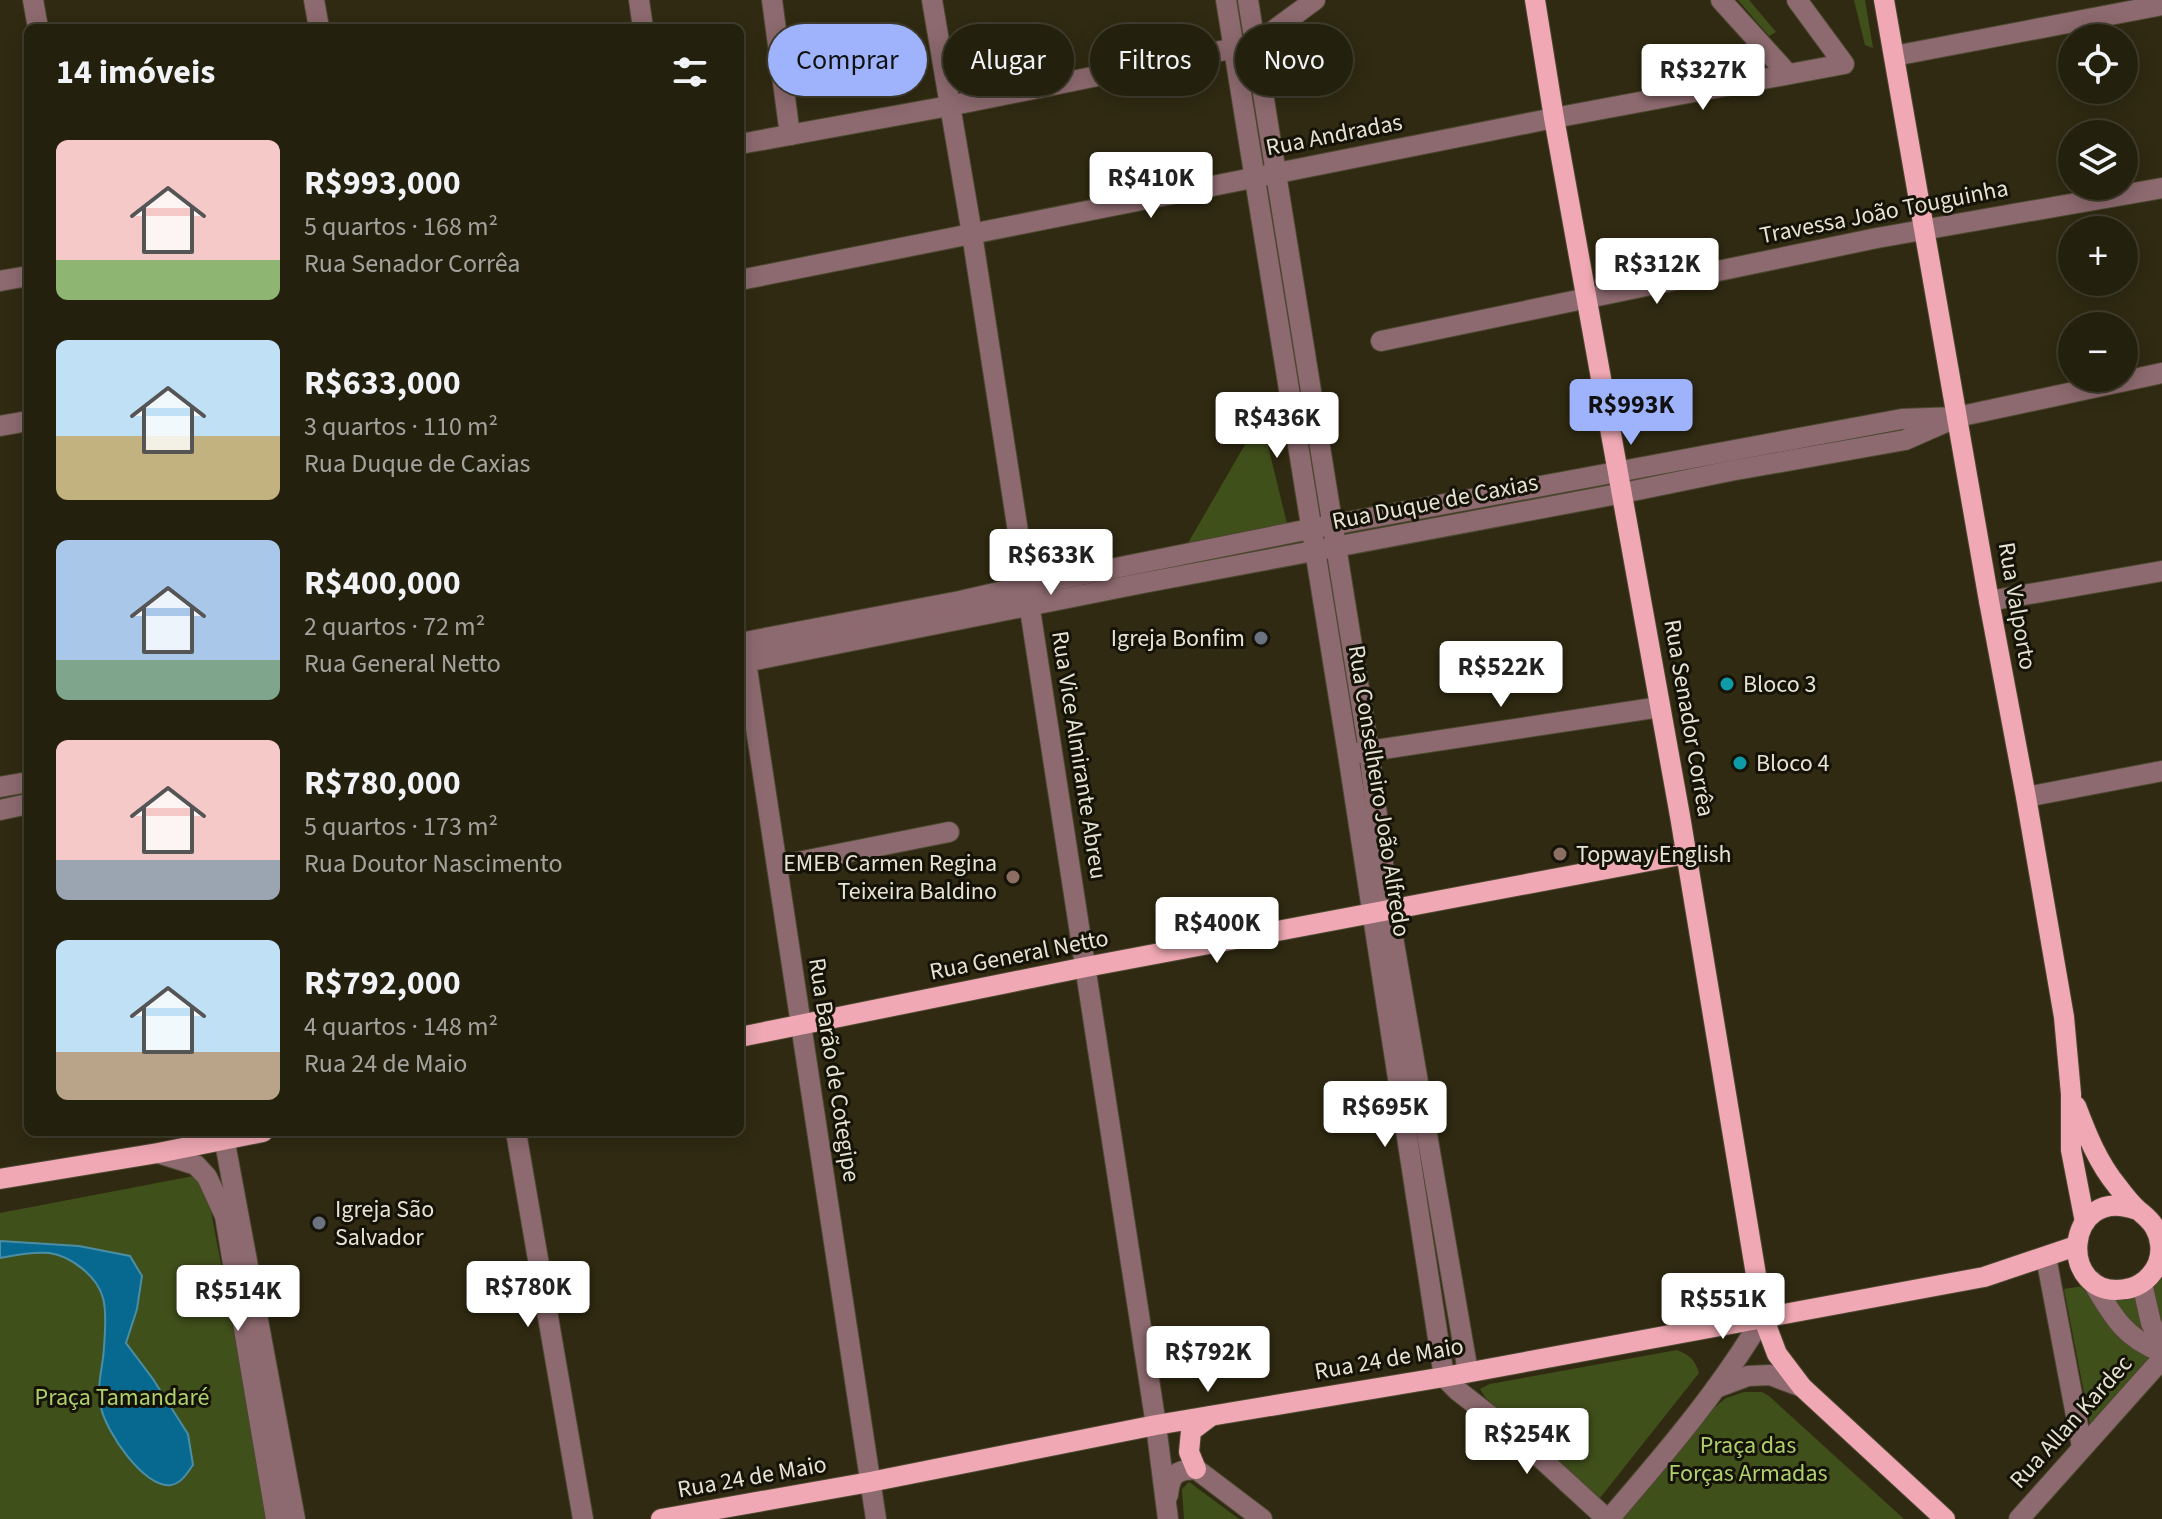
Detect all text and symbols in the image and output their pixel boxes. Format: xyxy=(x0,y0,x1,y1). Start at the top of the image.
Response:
chip: Comprar xyxy=(768,24,927,96)
chip: Alugar xyxy=(943,24,1074,96)
chip: Filtros xyxy=(1090,24,1219,96)
chip: Novo xyxy=(1235,24,1353,96)
map controls xyxy=(2058,24,2138,392)
button: locate xyxy=(2058,24,2138,104)
pin: R$327K xyxy=(1638,44,1768,112)
text: 14 imóveis xyxy=(56,48,215,97)
icon: filters xyxy=(668,50,712,94)
text: R$327K xyxy=(1660,51,1746,88)
street label: Rua Andradas xyxy=(1263,105,1405,165)
button: layers xyxy=(2058,120,2138,200)
pin: R$410K xyxy=(1086,152,1216,220)
text: R$993,000 xyxy=(304,159,461,208)
text: R$410K xyxy=(1108,159,1194,196)
street label: Travessa João Touguinha xyxy=(1757,171,2011,253)
icon: home xyxy=(120,172,216,268)
text: 5 quartos · 168 m² xyxy=(304,208,498,245)
button: + xyxy=(2058,216,2138,296)
pin: R$312K xyxy=(1592,238,1722,306)
text: Rua Senador Corrêa xyxy=(304,245,520,282)
text: R$312K xyxy=(1614,245,1700,282)
button: − xyxy=(2058,312,2138,392)
text: R$633,000 xyxy=(304,359,461,408)
icon: home xyxy=(120,372,216,468)
pin: R$993K xyxy=(1566,379,1696,447)
text: R$993K xyxy=(1588,386,1674,423)
pin: R$436K xyxy=(1212,392,1342,460)
text: R$436K xyxy=(1234,399,1320,436)
text: 3 quartos · 110 m² xyxy=(304,408,498,445)
text: Rua Duque de Caxias xyxy=(304,445,531,482)
street label: Rua Duque de Caxias xyxy=(1329,465,1541,539)
pin: R$633K xyxy=(986,529,1116,597)
text: R$633K xyxy=(1008,536,1094,573)
street label: Rua Valporto xyxy=(1989,539,2045,673)
text: R$400,000 xyxy=(304,559,461,608)
icon: home xyxy=(120,572,216,668)
text: 2 quartos · 72 m² xyxy=(304,608,485,645)
street label: Rua Senador Corrêa xyxy=(1654,617,1724,819)
place label: Igreja Bonfim xyxy=(1111,621,1245,656)
street label: Rua Vice Almirante Abreu xyxy=(1042,628,1116,882)
marker: Igreja Bonfim xyxy=(1252,629,1270,647)
pin: R$522K xyxy=(1436,641,1566,709)
street label: Rua Conselheiro João Alfredo xyxy=(1339,643,1419,939)
text: Rua General Netto xyxy=(304,645,501,682)
text: R$522K xyxy=(1458,648,1544,685)
place label: Bloco 3 xyxy=(1743,667,1816,702)
marker: Bloco 3 xyxy=(1718,675,1736,693)
place label: Bloco 4 xyxy=(1756,746,1829,781)
marker: Bloco 4 xyxy=(1731,754,1749,772)
text: R$780,000 xyxy=(304,759,461,808)
icon: home xyxy=(120,772,216,868)
text: 5 quartos · 173 m² xyxy=(304,808,498,845)
place label: Topway English xyxy=(1576,837,1732,872)
text: Rua Doutor Nascimento xyxy=(304,845,562,882)
marker: Topway English xyxy=(1551,845,1569,863)
place label: EMEB Carmen Regina Teixeira Baldino xyxy=(783,846,997,909)
marker: EMEB Carmen Regina Teixeira Baldino xyxy=(1004,868,1022,886)
pin: R$400K xyxy=(1152,897,1282,965)
text: R$400K xyxy=(1174,904,1260,941)
street label: Rua General Netto xyxy=(926,920,1112,990)
street label: Rua Barão de Cotegipe xyxy=(799,955,869,1185)
text: R$792,000 xyxy=(304,959,461,1008)
icon: home xyxy=(120,972,216,1068)
text: 4 quartos · 148 m² xyxy=(304,1008,498,1045)
text: Rua 24 de Maio xyxy=(304,1045,467,1082)
pin: R$695K xyxy=(1320,1081,1450,1149)
text: R$695K xyxy=(1342,1088,1428,1125)
place label: Igreja São Salvador xyxy=(335,1192,434,1255)
marker: Igreja São Salvador xyxy=(310,1214,328,1232)
pin: R$780K xyxy=(463,1261,593,1329)
pin: R$514K xyxy=(173,1265,303,1333)
text: R$780K xyxy=(485,1268,571,1305)
text: R$514K xyxy=(195,1272,281,1309)
pin: R$551K xyxy=(1658,1273,1788,1341)
text: R$551K xyxy=(1680,1280,1766,1317)
pin: R$792K xyxy=(1143,1326,1273,1394)
street label: Rua 24 de Maio xyxy=(1312,1329,1466,1389)
text: R$792K xyxy=(1165,1333,1251,1370)
street label: Rua Allan Kardec xyxy=(2001,1347,2141,1497)
park label: Praça Tamandaré xyxy=(35,1380,209,1415)
pin: R$254K xyxy=(1462,1408,1592,1476)
text: R$254K xyxy=(1484,1415,1570,1452)
park label: Praça das Forças Armadas xyxy=(1668,1428,1828,1491)
street label: Rua 24 de Maio xyxy=(675,1447,829,1507)

